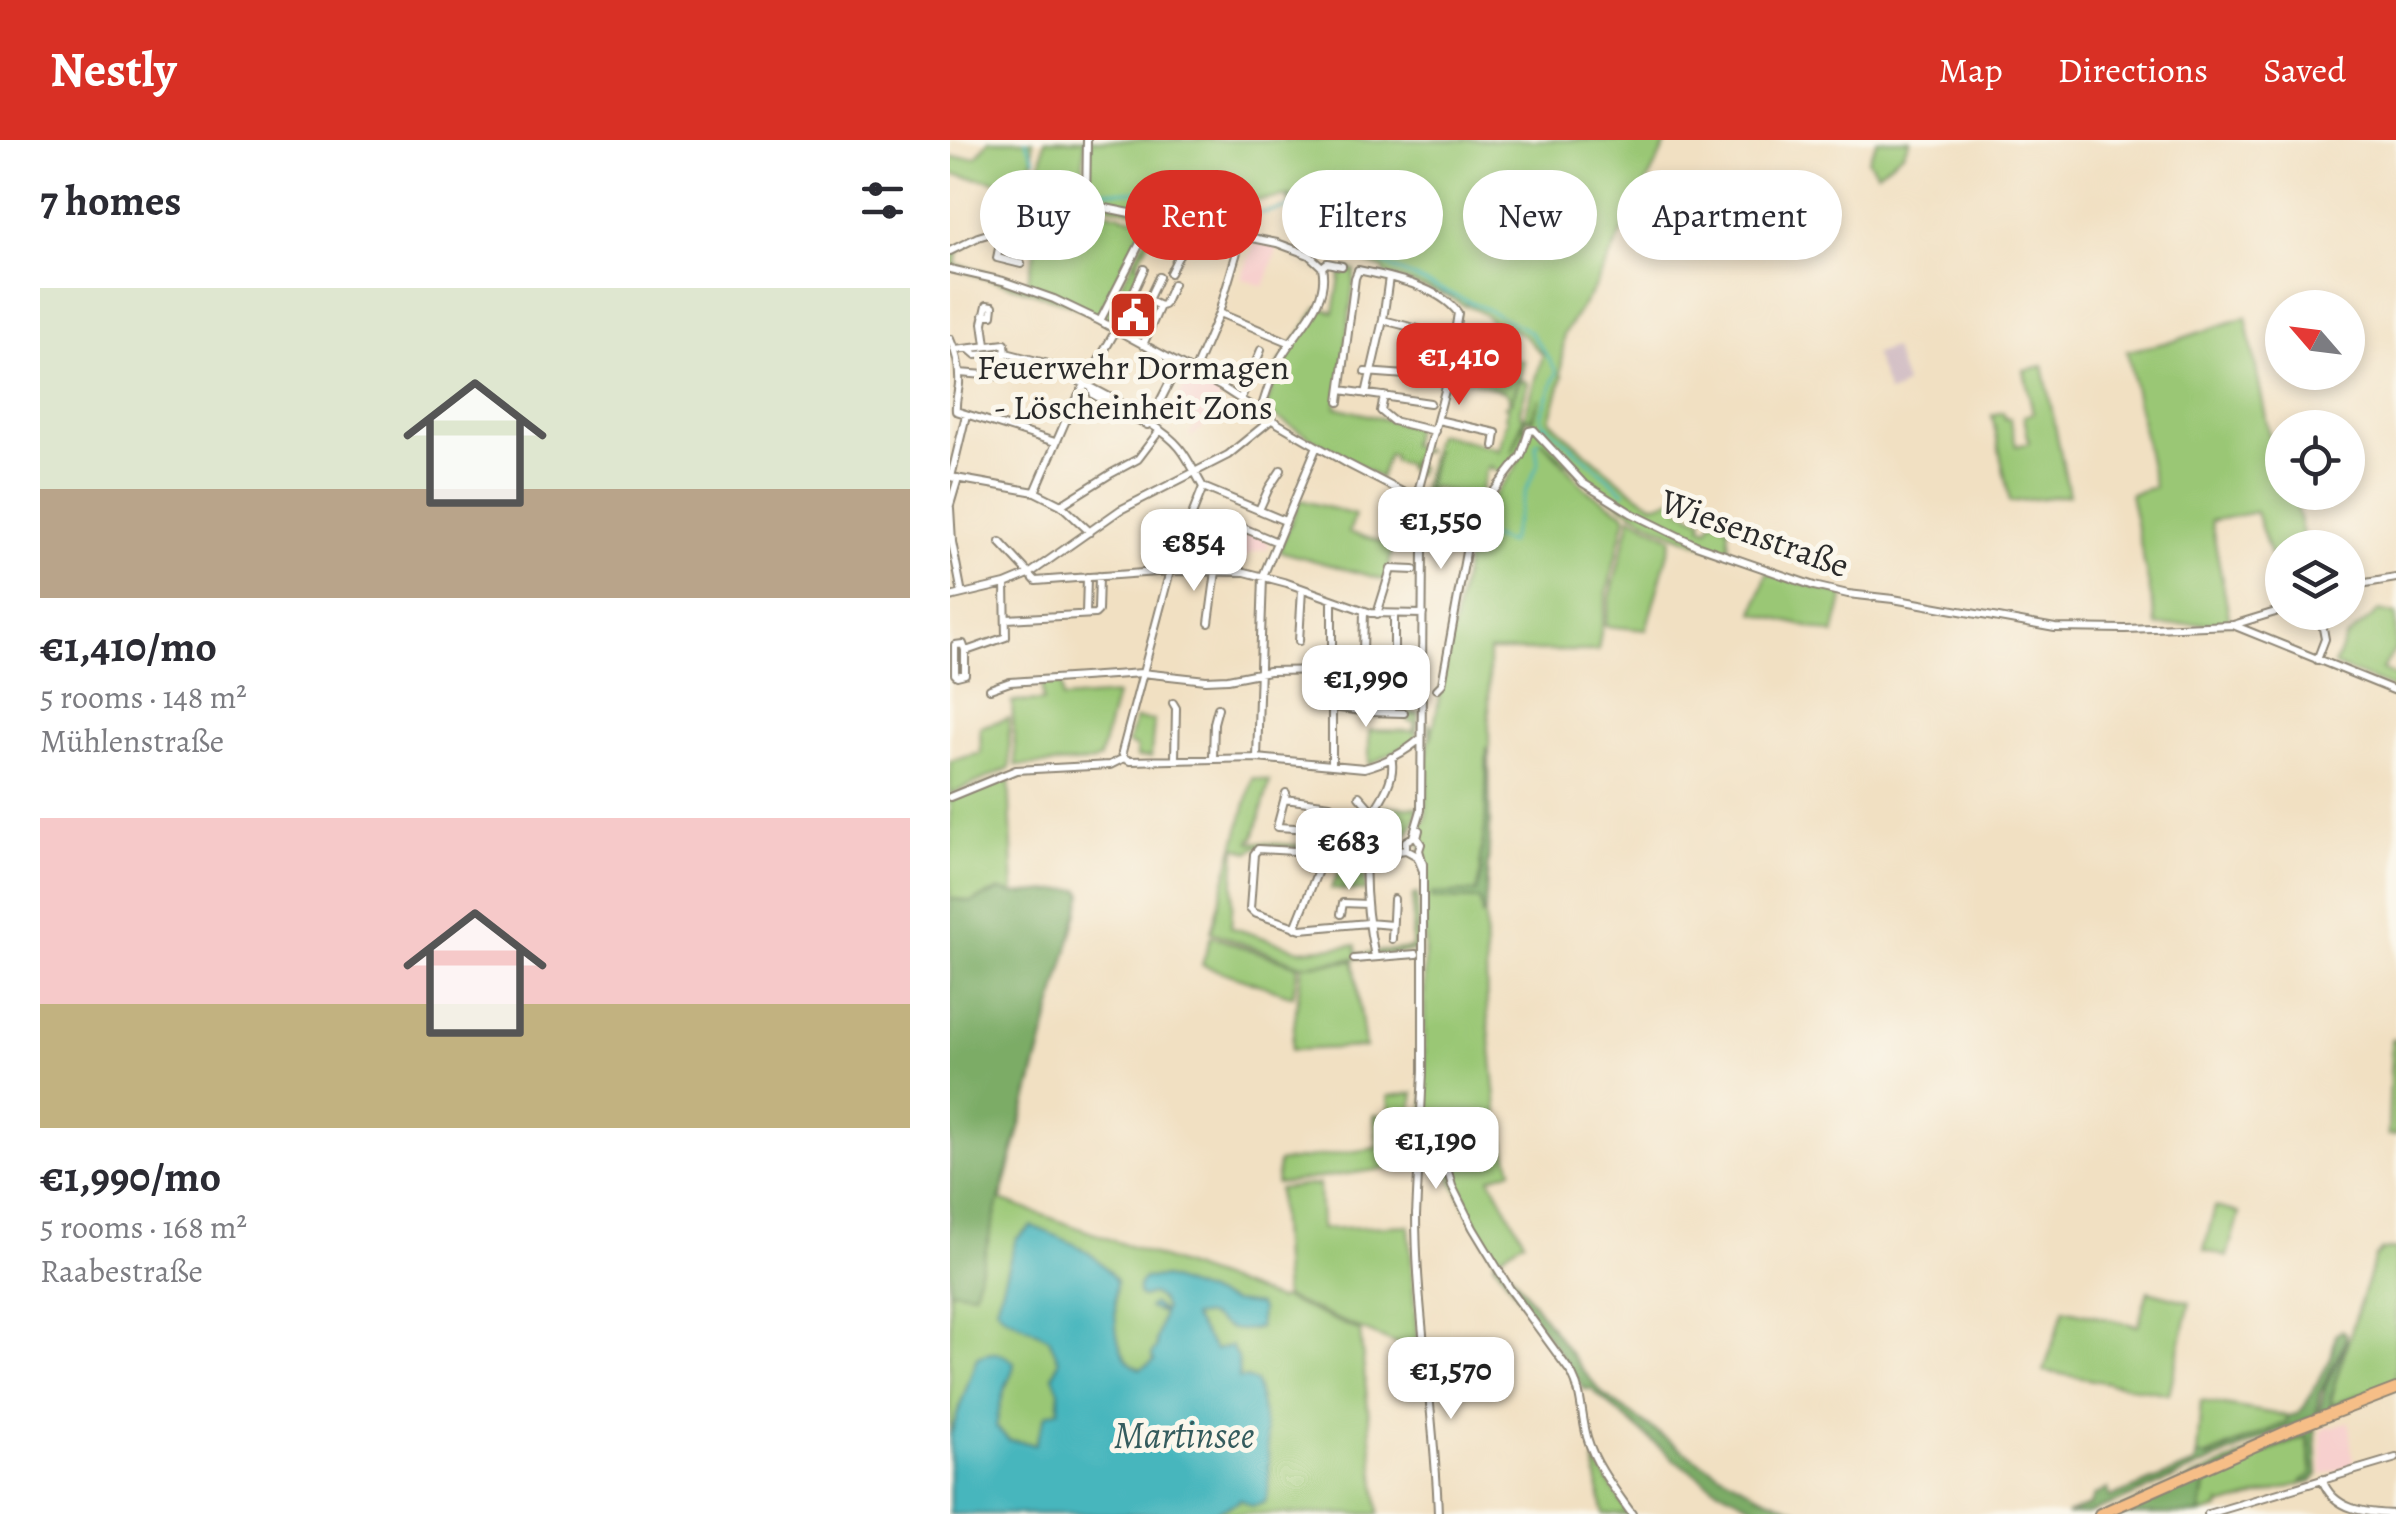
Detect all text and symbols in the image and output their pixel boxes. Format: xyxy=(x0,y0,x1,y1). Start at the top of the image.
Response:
text: Nestly xyxy=(50,37,177,103)
text: Map xyxy=(1939,46,2003,94)
text: Directions xyxy=(2058,46,2208,94)
text: Saved xyxy=(2263,46,2346,94)
chip: Buy xyxy=(980,170,1105,260)
chip: Rent xyxy=(1125,170,1262,260)
chip: Filters xyxy=(1282,170,1443,260)
chip: New xyxy=(1463,170,1597,260)
chip: Apartment xyxy=(1617,170,1842,260)
text: 7 homes xyxy=(40,172,181,229)
icon: filters xyxy=(855,173,910,228)
public building icon: Feuerwehr Dormagen - Löscheinheit Zons xyxy=(1107,289,1159,341)
north arrow xyxy=(2265,290,2365,390)
map controls xyxy=(2265,290,2365,630)
pin: €1,410 xyxy=(1378,323,1540,408)
text: €1,410 xyxy=(1418,333,1500,377)
place label: Feuerwehr Dormagen - Löscheinheit Zons xyxy=(977,343,1289,431)
icon: home xyxy=(385,353,565,533)
button: locate xyxy=(2265,410,2365,510)
street label: Wiesenstraße xyxy=(1653,476,1856,589)
pin: €1,550 xyxy=(1360,487,1522,572)
text: €1,550 xyxy=(1400,497,1482,541)
pin: €854 xyxy=(1135,509,1253,594)
text: €854 xyxy=(1163,519,1225,563)
button: layers xyxy=(2265,530,2365,630)
text: €1,410/mo xyxy=(40,618,217,675)
pin: €1,990 xyxy=(1285,645,1447,730)
text: €1,990 xyxy=(1324,655,1408,699)
text: 5 rooms · 148 m² xyxy=(40,675,247,719)
text: Mühlenstraße xyxy=(40,719,224,763)
pin: €683 xyxy=(1290,808,1408,893)
text: €683 xyxy=(1318,818,1380,862)
icon: home xyxy=(385,883,565,1063)
pin: €1,190 xyxy=(1355,1107,1517,1192)
text: €1,190 xyxy=(1396,1117,1476,1161)
text: €1,990/mo xyxy=(40,1148,221,1205)
text: 5 rooms · 168 m² xyxy=(40,1205,247,1249)
text: Raabestraße xyxy=(40,1249,203,1293)
pin: €1,570 xyxy=(1370,1337,1532,1422)
text: €1,570 xyxy=(1410,1347,1492,1391)
water label: Martinsee xyxy=(1114,1409,1254,1461)

